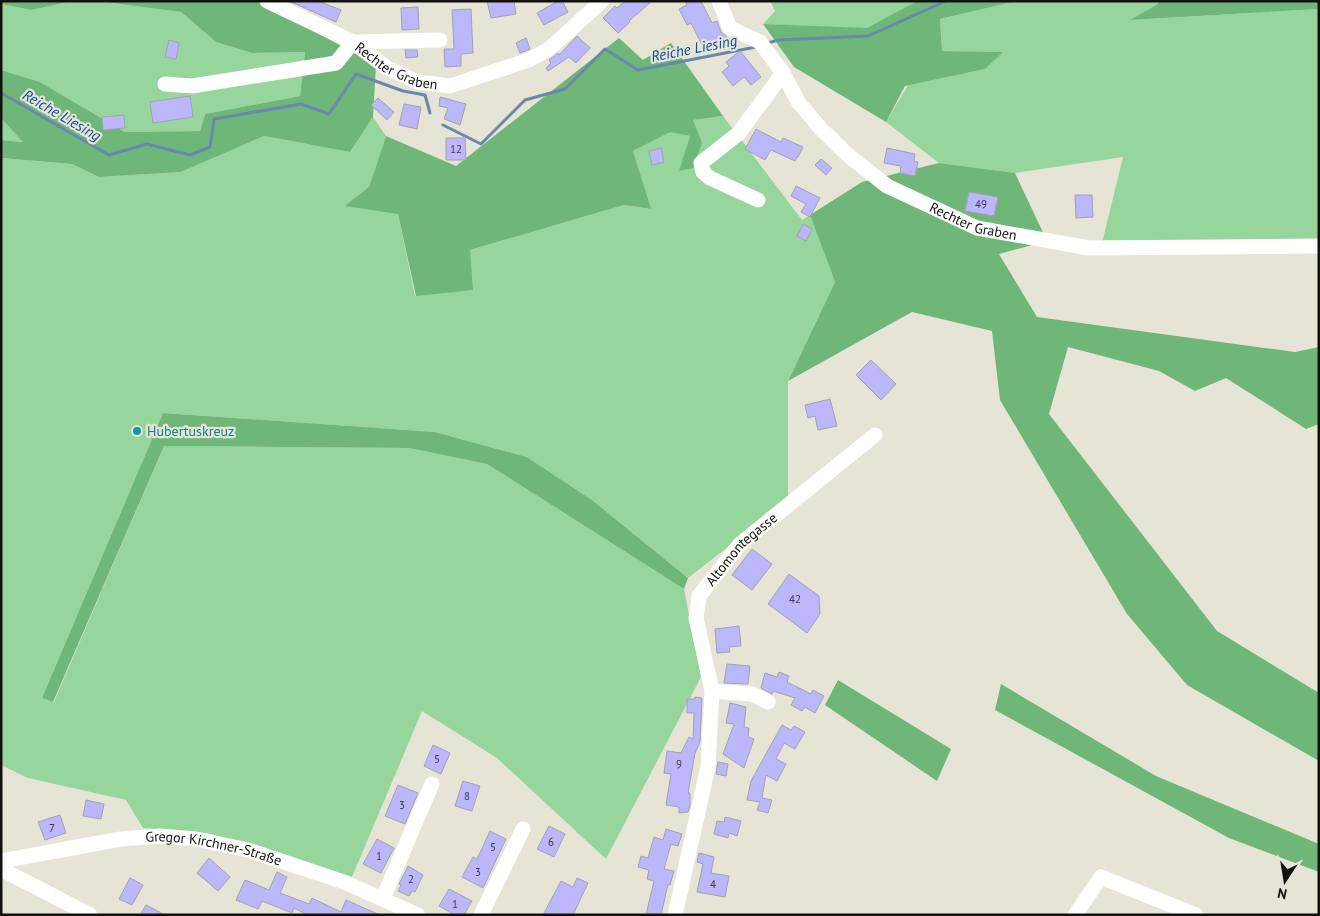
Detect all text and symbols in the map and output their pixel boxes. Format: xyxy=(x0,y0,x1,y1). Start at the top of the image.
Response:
water label: Reiche Liesing xyxy=(649,30,739,66)
street label: Rechter Graben xyxy=(351,38,439,93)
water label: Reiche Liesing xyxy=(19,85,105,145)
house number: 12 xyxy=(450,142,462,156)
house number: 49 xyxy=(975,197,987,211)
street label: Rechter Graben xyxy=(927,198,1018,244)
place label: Hubertuskreuz xyxy=(147,422,234,440)
marker: Hubertuskreuz xyxy=(131,425,143,437)
street label: Altomontegasse xyxy=(701,509,781,590)
house number: 42 xyxy=(789,592,801,606)
house number: 5 xyxy=(434,752,440,766)
house number: 9 xyxy=(676,757,682,771)
house number: 8 xyxy=(464,789,470,803)
house number: 3 xyxy=(399,798,405,812)
house number: 7 xyxy=(49,821,55,835)
street label: Gregor Kirchner-Straße xyxy=(145,827,284,870)
house number: 6 xyxy=(548,835,554,849)
house number: 5 xyxy=(490,840,496,854)
house number: 1 xyxy=(376,849,382,863)
north arrow xyxy=(1260,856,1310,906)
house number: 3 xyxy=(475,865,481,879)
house number: 2 xyxy=(408,872,414,886)
house number: 4 xyxy=(710,877,716,891)
text: N xyxy=(1276,884,1289,903)
house number: 1 xyxy=(452,897,458,911)

